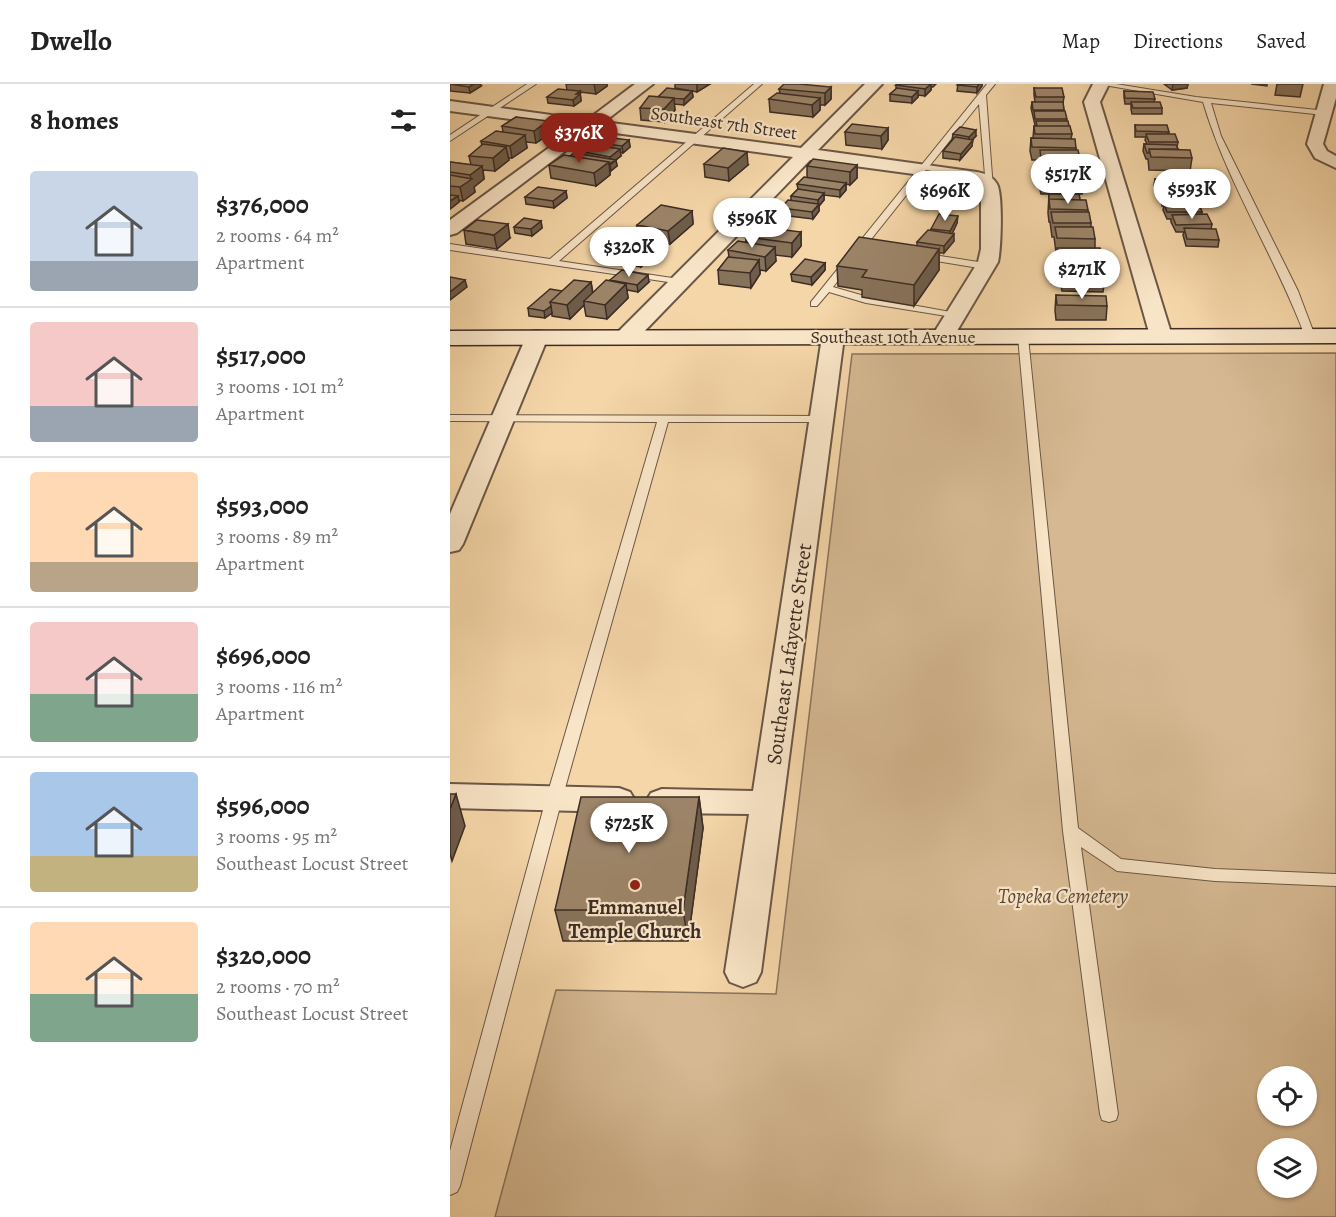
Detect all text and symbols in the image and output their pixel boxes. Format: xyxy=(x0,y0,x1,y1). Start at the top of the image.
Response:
text: Dwello xyxy=(30,22,112,60)
text: Map xyxy=(1062,27,1100,55)
text: Directions xyxy=(1133,27,1223,55)
text: Saved xyxy=(1256,27,1306,55)
street label: Southeast 7th Street xyxy=(649,101,799,145)
text: 8 homes xyxy=(30,103,119,138)
icon: filters xyxy=(387,104,420,137)
pin: $376K xyxy=(537,113,621,164)
text: $376K xyxy=(555,119,603,146)
pin: $517K xyxy=(1026,154,1110,205)
text: $517K xyxy=(1045,160,1091,187)
pin: $593K xyxy=(1150,169,1234,220)
pin: $696K xyxy=(903,171,987,222)
text: $593K xyxy=(1168,175,1216,202)
text: $696K xyxy=(920,177,970,204)
text: $376,000 xyxy=(216,187,309,222)
icon: home xyxy=(78,195,150,267)
pin: $596K xyxy=(710,198,794,249)
text: $596K xyxy=(727,204,777,231)
text: 2 rooms · 64 m² xyxy=(216,222,339,249)
pin: $320K xyxy=(587,227,671,278)
text: $320K xyxy=(604,233,654,260)
text: Apartment xyxy=(216,249,305,276)
pin: $271K xyxy=(1040,249,1124,300)
text: $271K xyxy=(1058,255,1106,282)
street label: Southeast 10th Avenue xyxy=(810,325,976,349)
text: $517,000 xyxy=(216,338,306,373)
icon: home xyxy=(78,346,150,418)
text: 3 rooms · 101 m² xyxy=(216,373,344,400)
text: Apartment xyxy=(216,400,305,427)
text: $593,000 xyxy=(216,488,309,523)
icon: home xyxy=(78,496,150,568)
text: 3 rooms · 89 m² xyxy=(216,523,338,550)
street label: Southeast Lafayette Street xyxy=(760,541,818,767)
text: Apartment xyxy=(216,550,305,577)
text: $696,000 xyxy=(216,638,311,673)
icon: home xyxy=(78,646,150,718)
text: 3 rooms · 116 m² xyxy=(216,673,342,700)
text: Apartment xyxy=(216,700,305,727)
text: $596,000 xyxy=(216,788,310,823)
icon: home xyxy=(78,796,150,868)
pin: $725K xyxy=(587,803,671,854)
text: $725K xyxy=(604,809,654,836)
text: 3 rooms · 95 m² xyxy=(216,823,337,850)
text: Southeast Locust Street xyxy=(216,850,408,877)
marker: Emmanuel Temple Church xyxy=(628,878,642,892)
park label: Topeka Cemetery xyxy=(998,882,1128,910)
place label: Emmanuel Temple Church xyxy=(568,893,702,945)
text: $320,000 xyxy=(216,938,311,973)
icon: home xyxy=(78,946,150,1018)
text: 2 rooms · 70 m² xyxy=(216,973,340,1000)
text: Southeast Locust Street xyxy=(216,1000,408,1027)
map controls xyxy=(1257,1066,1317,1198)
button: locate xyxy=(1257,1066,1317,1126)
button: layers xyxy=(1257,1138,1317,1198)

